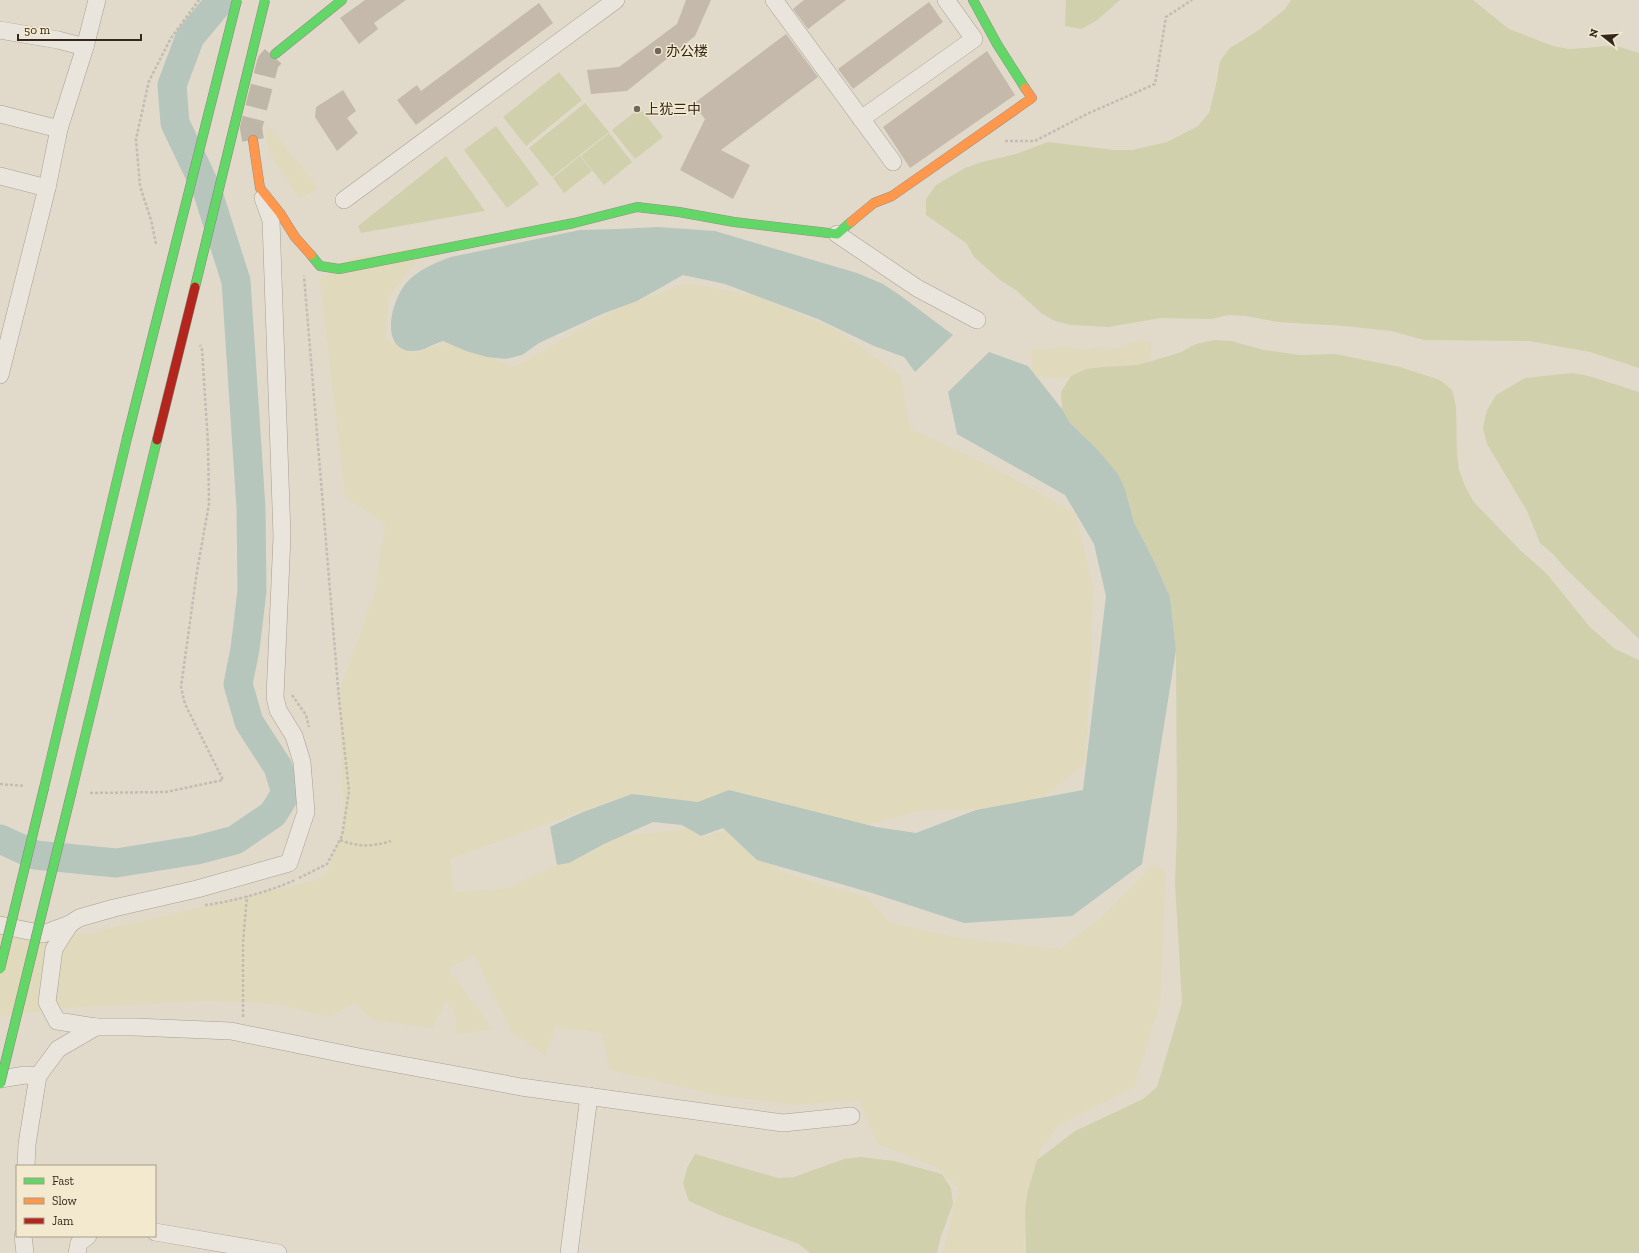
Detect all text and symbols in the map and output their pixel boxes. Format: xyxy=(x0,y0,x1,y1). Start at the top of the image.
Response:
scale bar xyxy=(18,16,141,42)
north arrow xyxy=(1583,16,1623,56)
text: 50 m xyxy=(24,23,51,37)
text: N xyxy=(1586,27,1602,39)
place label: 办公楼 xyxy=(666,43,708,60)
marker: 办公楼 xyxy=(653,46,663,56)
place label: 上犹三中 xyxy=(645,101,701,118)
marker: 上犹三中 xyxy=(632,104,642,114)
legend xyxy=(16,1165,156,1237)
text: Fast xyxy=(52,1174,75,1188)
text: Slow xyxy=(52,1194,78,1208)
text: Jam xyxy=(52,1214,74,1228)

